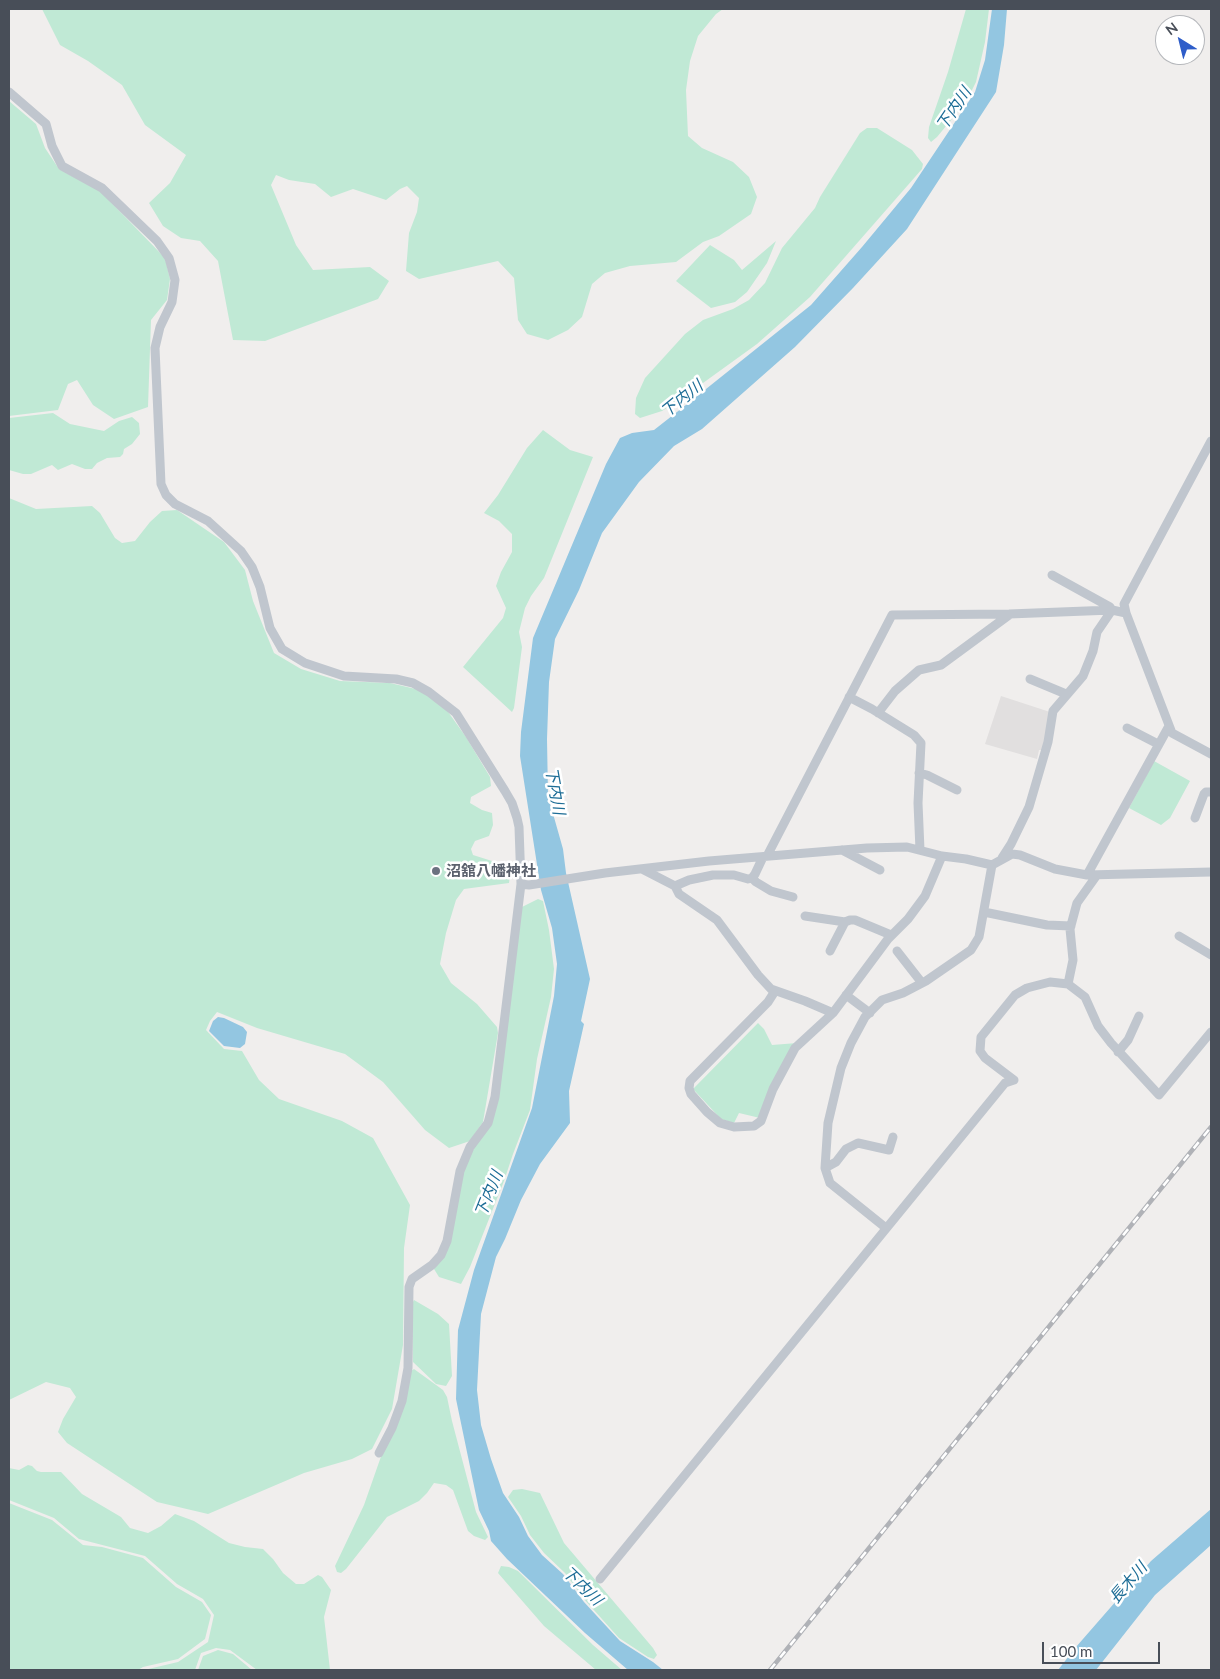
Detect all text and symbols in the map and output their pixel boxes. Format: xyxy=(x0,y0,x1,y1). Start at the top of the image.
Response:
north arrow xyxy=(1155,15,1205,65)
text: N xyxy=(1162,18,1181,38)
water label: 下内川 xyxy=(933,84,975,134)
water label: 下内川 xyxy=(657,376,707,422)
water label: 下内川 xyxy=(541,766,569,816)
place label: 沼舘八幡神社 xyxy=(446,862,536,880)
marker: 沼舘八幡神社 xyxy=(430,865,442,877)
water label: 下内川 xyxy=(471,1168,507,1220)
water label: 長木川 xyxy=(1105,1559,1151,1607)
water label: 下内川 xyxy=(558,1562,606,1610)
scale bar xyxy=(1045,1632,1162,1664)
text: 100 m xyxy=(1050,1642,1092,1660)

